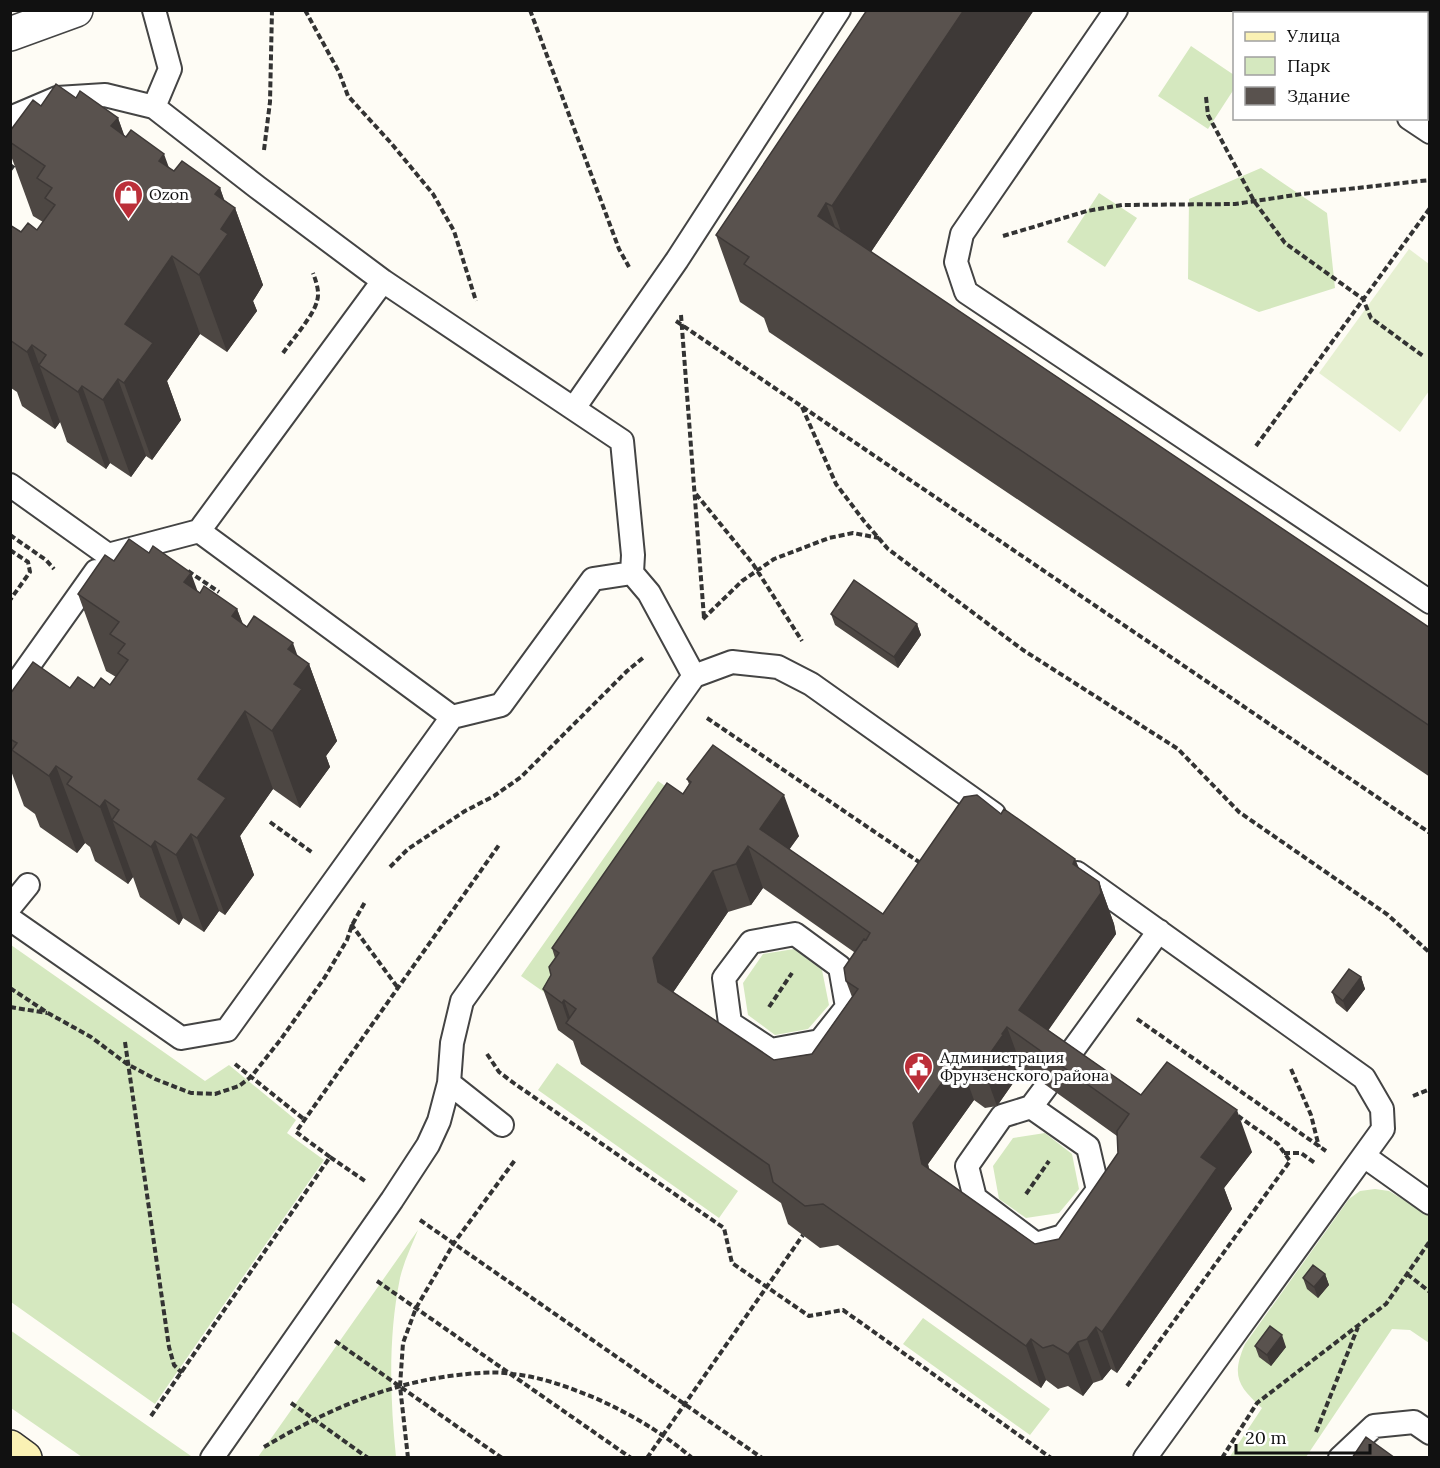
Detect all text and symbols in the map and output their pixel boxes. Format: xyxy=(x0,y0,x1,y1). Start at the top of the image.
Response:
legend xyxy=(1233,12,1428,120)
text: Улица xyxy=(1286,24,1340,47)
text: Парк xyxy=(1287,54,1331,77)
text: Здание xyxy=(1287,84,1350,107)
shop icon: Ozon xyxy=(112,178,144,220)
place label: Ozon xyxy=(149,184,189,204)
place label: Администрация Фрунзенского района xyxy=(939,1047,1109,1085)
public building icon: Администрация Фрунзенского района xyxy=(903,1050,935,1092)
scale bar xyxy=(1236,1417,1370,1455)
text: 20 m xyxy=(1245,1426,1287,1449)

